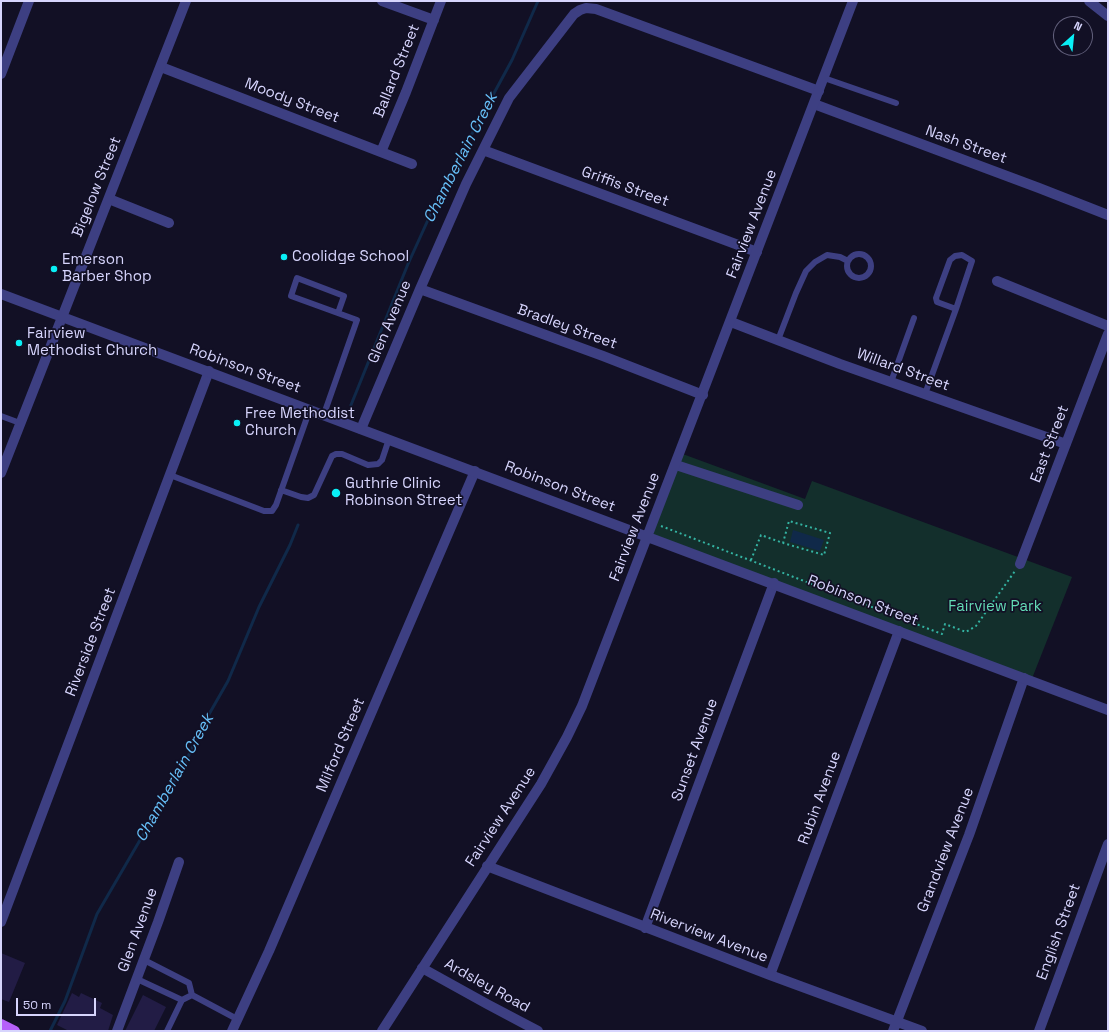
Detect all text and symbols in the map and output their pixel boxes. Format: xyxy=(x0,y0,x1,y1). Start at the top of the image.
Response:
north arrow xyxy=(1053,16,1093,56)
text: N xyxy=(1072,18,1084,34)
street label: Ballard Street xyxy=(370,22,424,120)
street label: Moody Street xyxy=(242,75,342,127)
water label: Chamberlain Creek xyxy=(420,90,502,226)
street label: Nash Street xyxy=(923,122,1009,168)
street label: Bigelow Street xyxy=(69,134,125,240)
street label: Griffis Street xyxy=(579,163,671,211)
street label: Fairview Avenue xyxy=(723,167,781,281)
place label: Coolidge School xyxy=(292,248,409,266)
place label: Emerson Barber Shop xyxy=(62,251,152,286)
marker: Coolidge School xyxy=(279,252,289,262)
marker: Emerson Barber Shop xyxy=(49,264,59,274)
street label: Glen Avenue xyxy=(364,278,416,366)
street label: Bradley Street xyxy=(515,301,619,353)
place label: Fairview Methodist Church xyxy=(27,325,157,360)
marker: Fairview Methodist Church xyxy=(14,338,24,348)
street label: Robinson Street xyxy=(187,340,303,398)
street label: Willard Street xyxy=(854,345,952,395)
street label: East Street xyxy=(1027,403,1073,485)
place label: Free Methodist Church xyxy=(245,405,355,440)
marker: Free Methodist Church xyxy=(232,418,242,428)
street label: Robinson Street xyxy=(502,458,618,516)
street label: Fairview Avenue xyxy=(606,470,664,584)
place label: Guthrie Clinic Robinson Street xyxy=(345,475,462,510)
marker: Guthrie Clinic Robinson Street xyxy=(330,487,342,499)
street label: Robinson Street xyxy=(805,572,921,630)
street label: Riverside Street xyxy=(62,585,120,699)
park label: Fairview Park xyxy=(948,598,1042,616)
street label: Milford Street xyxy=(313,695,369,795)
street label: Sunset Avenue xyxy=(668,696,722,804)
water label: Chamberlain Creek xyxy=(132,711,218,845)
street label: Rubin Avenue xyxy=(795,749,845,847)
street label: Fairview Avenue xyxy=(462,764,540,870)
street label: Grandview Avenue xyxy=(914,785,978,915)
street label: English Street xyxy=(1033,881,1085,983)
street label: Glen Avenue xyxy=(114,885,162,975)
street label: Riverview Avenue xyxy=(648,905,770,967)
street label: Ardsley Road xyxy=(441,955,533,1017)
scale bar xyxy=(18,990,98,1016)
text: 50 m xyxy=(23,997,51,1013)

